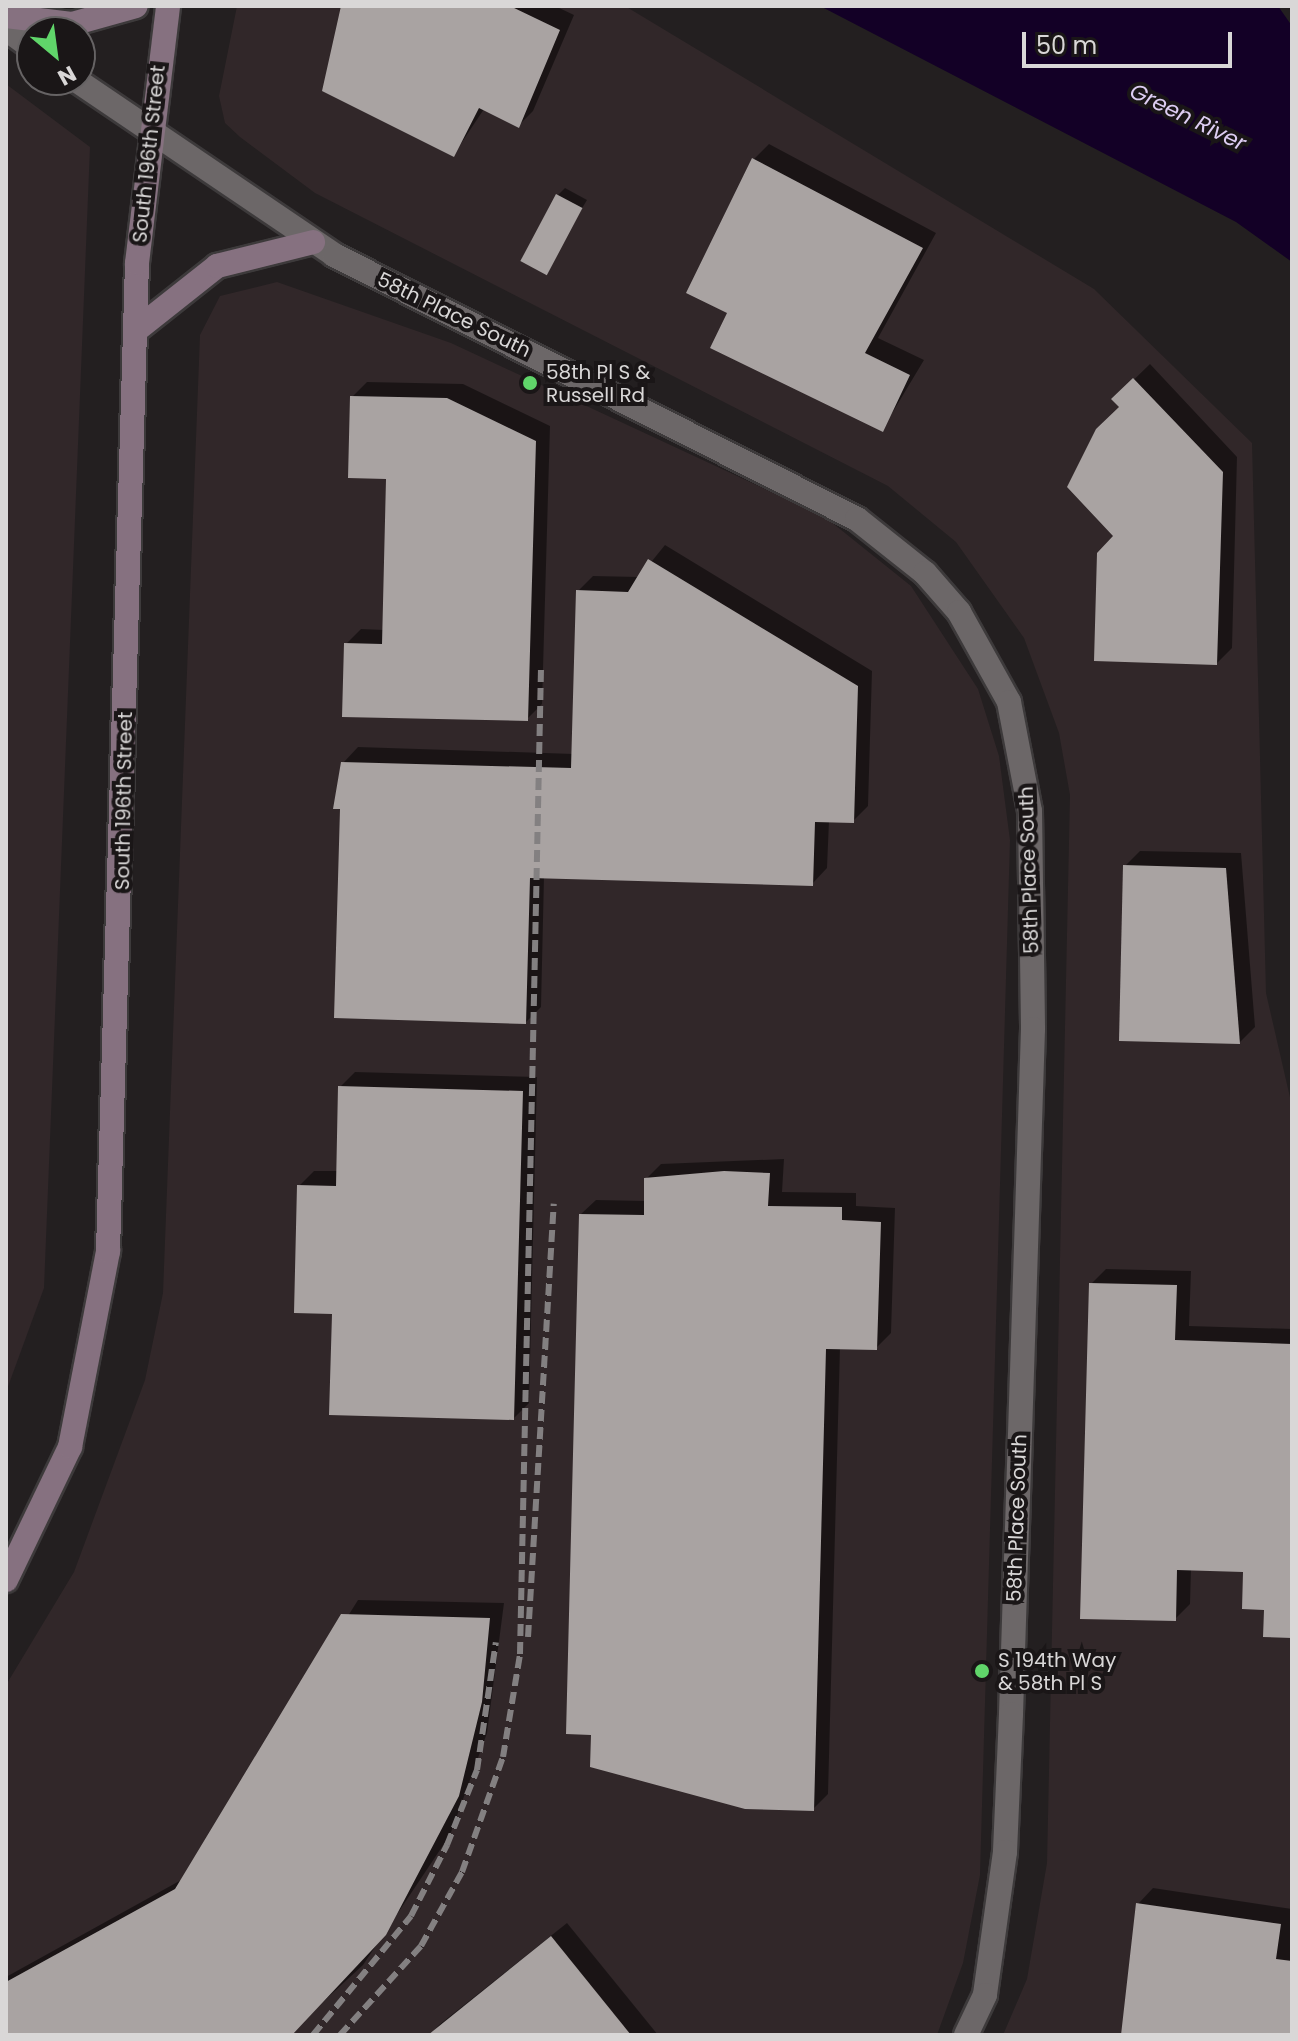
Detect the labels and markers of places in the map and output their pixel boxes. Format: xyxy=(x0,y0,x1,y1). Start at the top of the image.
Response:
place label: 58th Pl S & Russell Rd xyxy=(546,360,650,407)
marker: 58th Pl S & Russell Rd xyxy=(521,374,539,392)
place label: S 194th Way & 58th Pl S xyxy=(998,1648,1116,1695)
marker: S 194th Way & 58th Pl S xyxy=(973,1662,991,1680)

